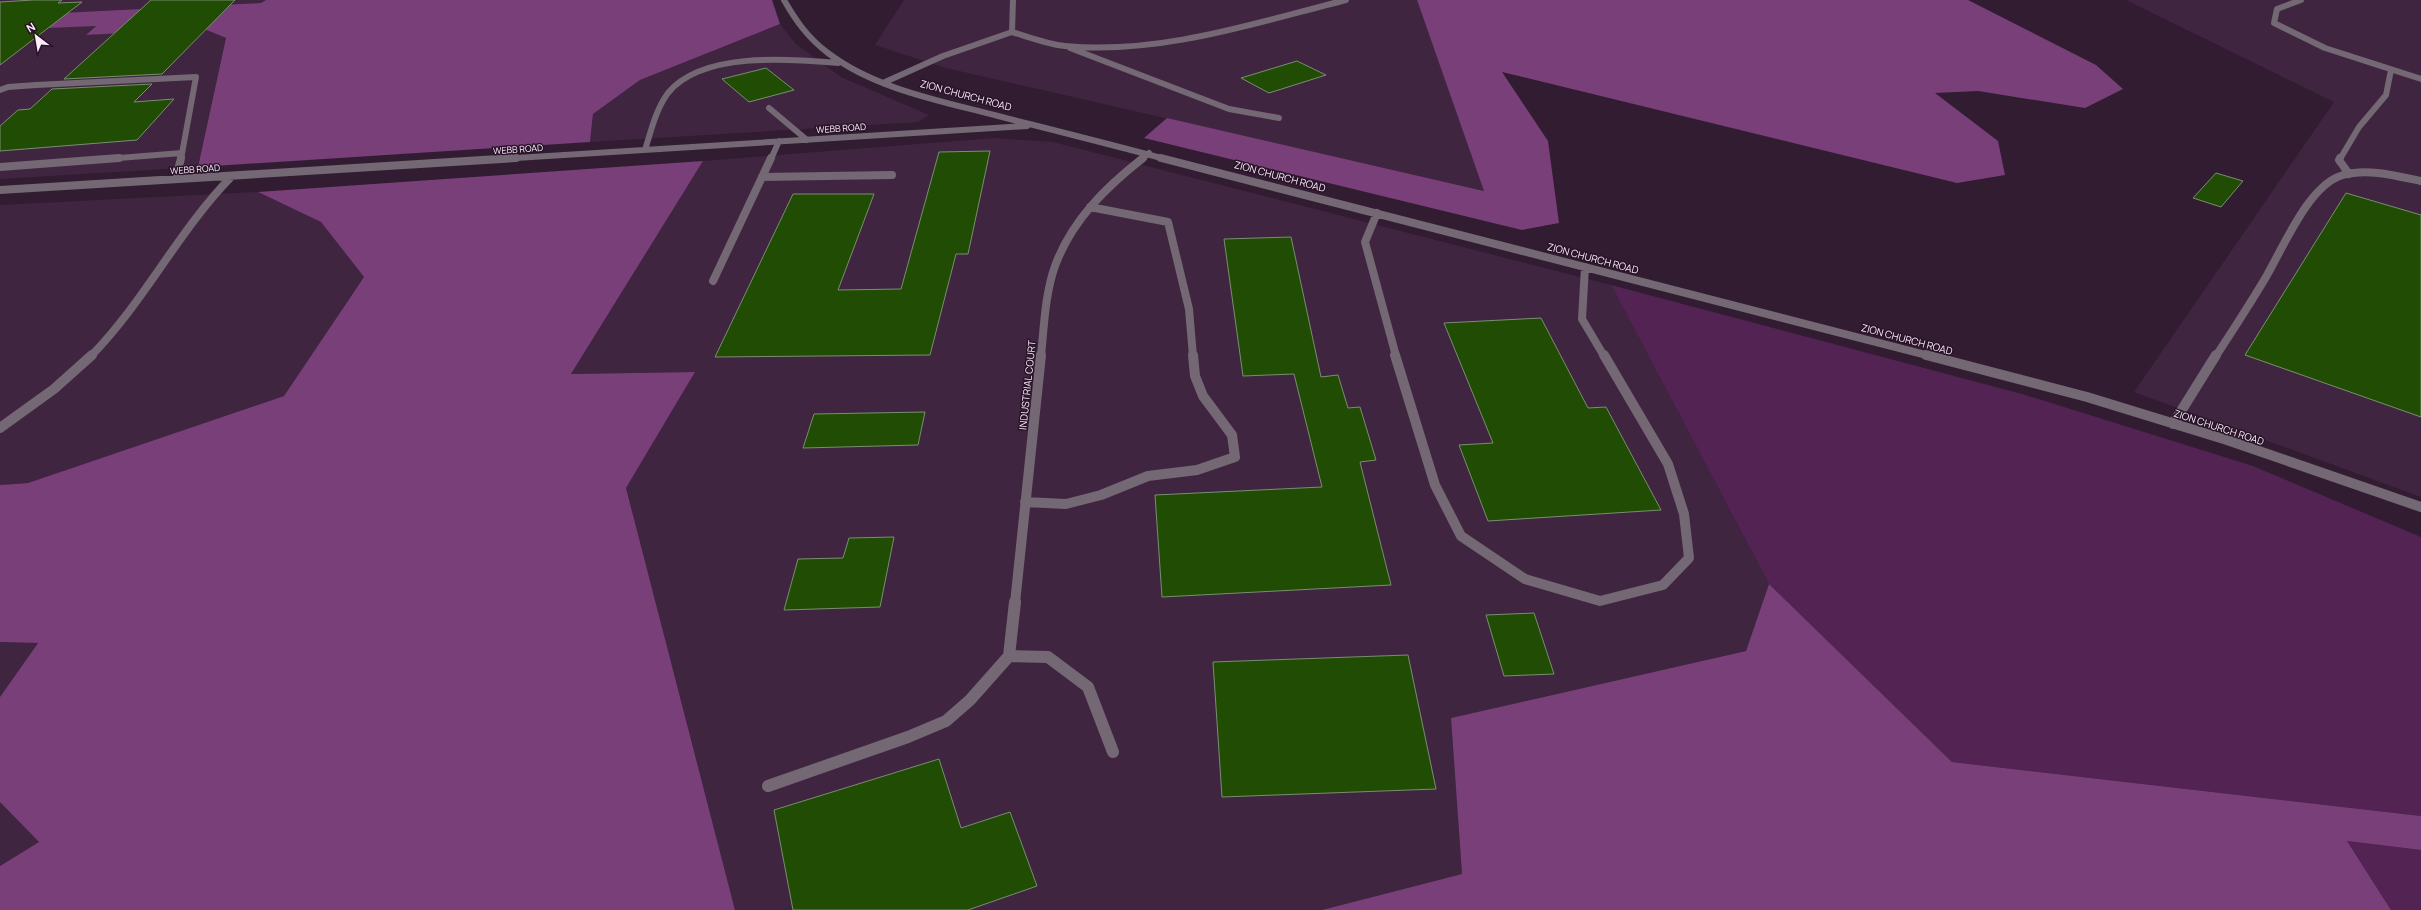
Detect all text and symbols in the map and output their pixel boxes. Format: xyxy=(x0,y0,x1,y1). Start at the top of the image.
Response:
north arrow xyxy=(16,16,56,56)
text: N xyxy=(23,18,38,35)
street label: ZION CHURCH ROAD xyxy=(919,76,1014,114)
street label: WEBB ROAD xyxy=(816,120,866,136)
street label: WEBB ROAD xyxy=(493,141,543,157)
street label: ZION CHURCH ROAD xyxy=(1233,157,1328,195)
street label: WEBB ROAD xyxy=(170,161,220,177)
street label: ZION CHURCH ROAD xyxy=(1546,239,1641,277)
street label: ZION CHURCH ROAD xyxy=(1860,320,1955,358)
street label: INDUSTRIAL COURT xyxy=(1015,339,1039,430)
street label: ZION CHURCH ROAD xyxy=(2172,406,2266,448)

